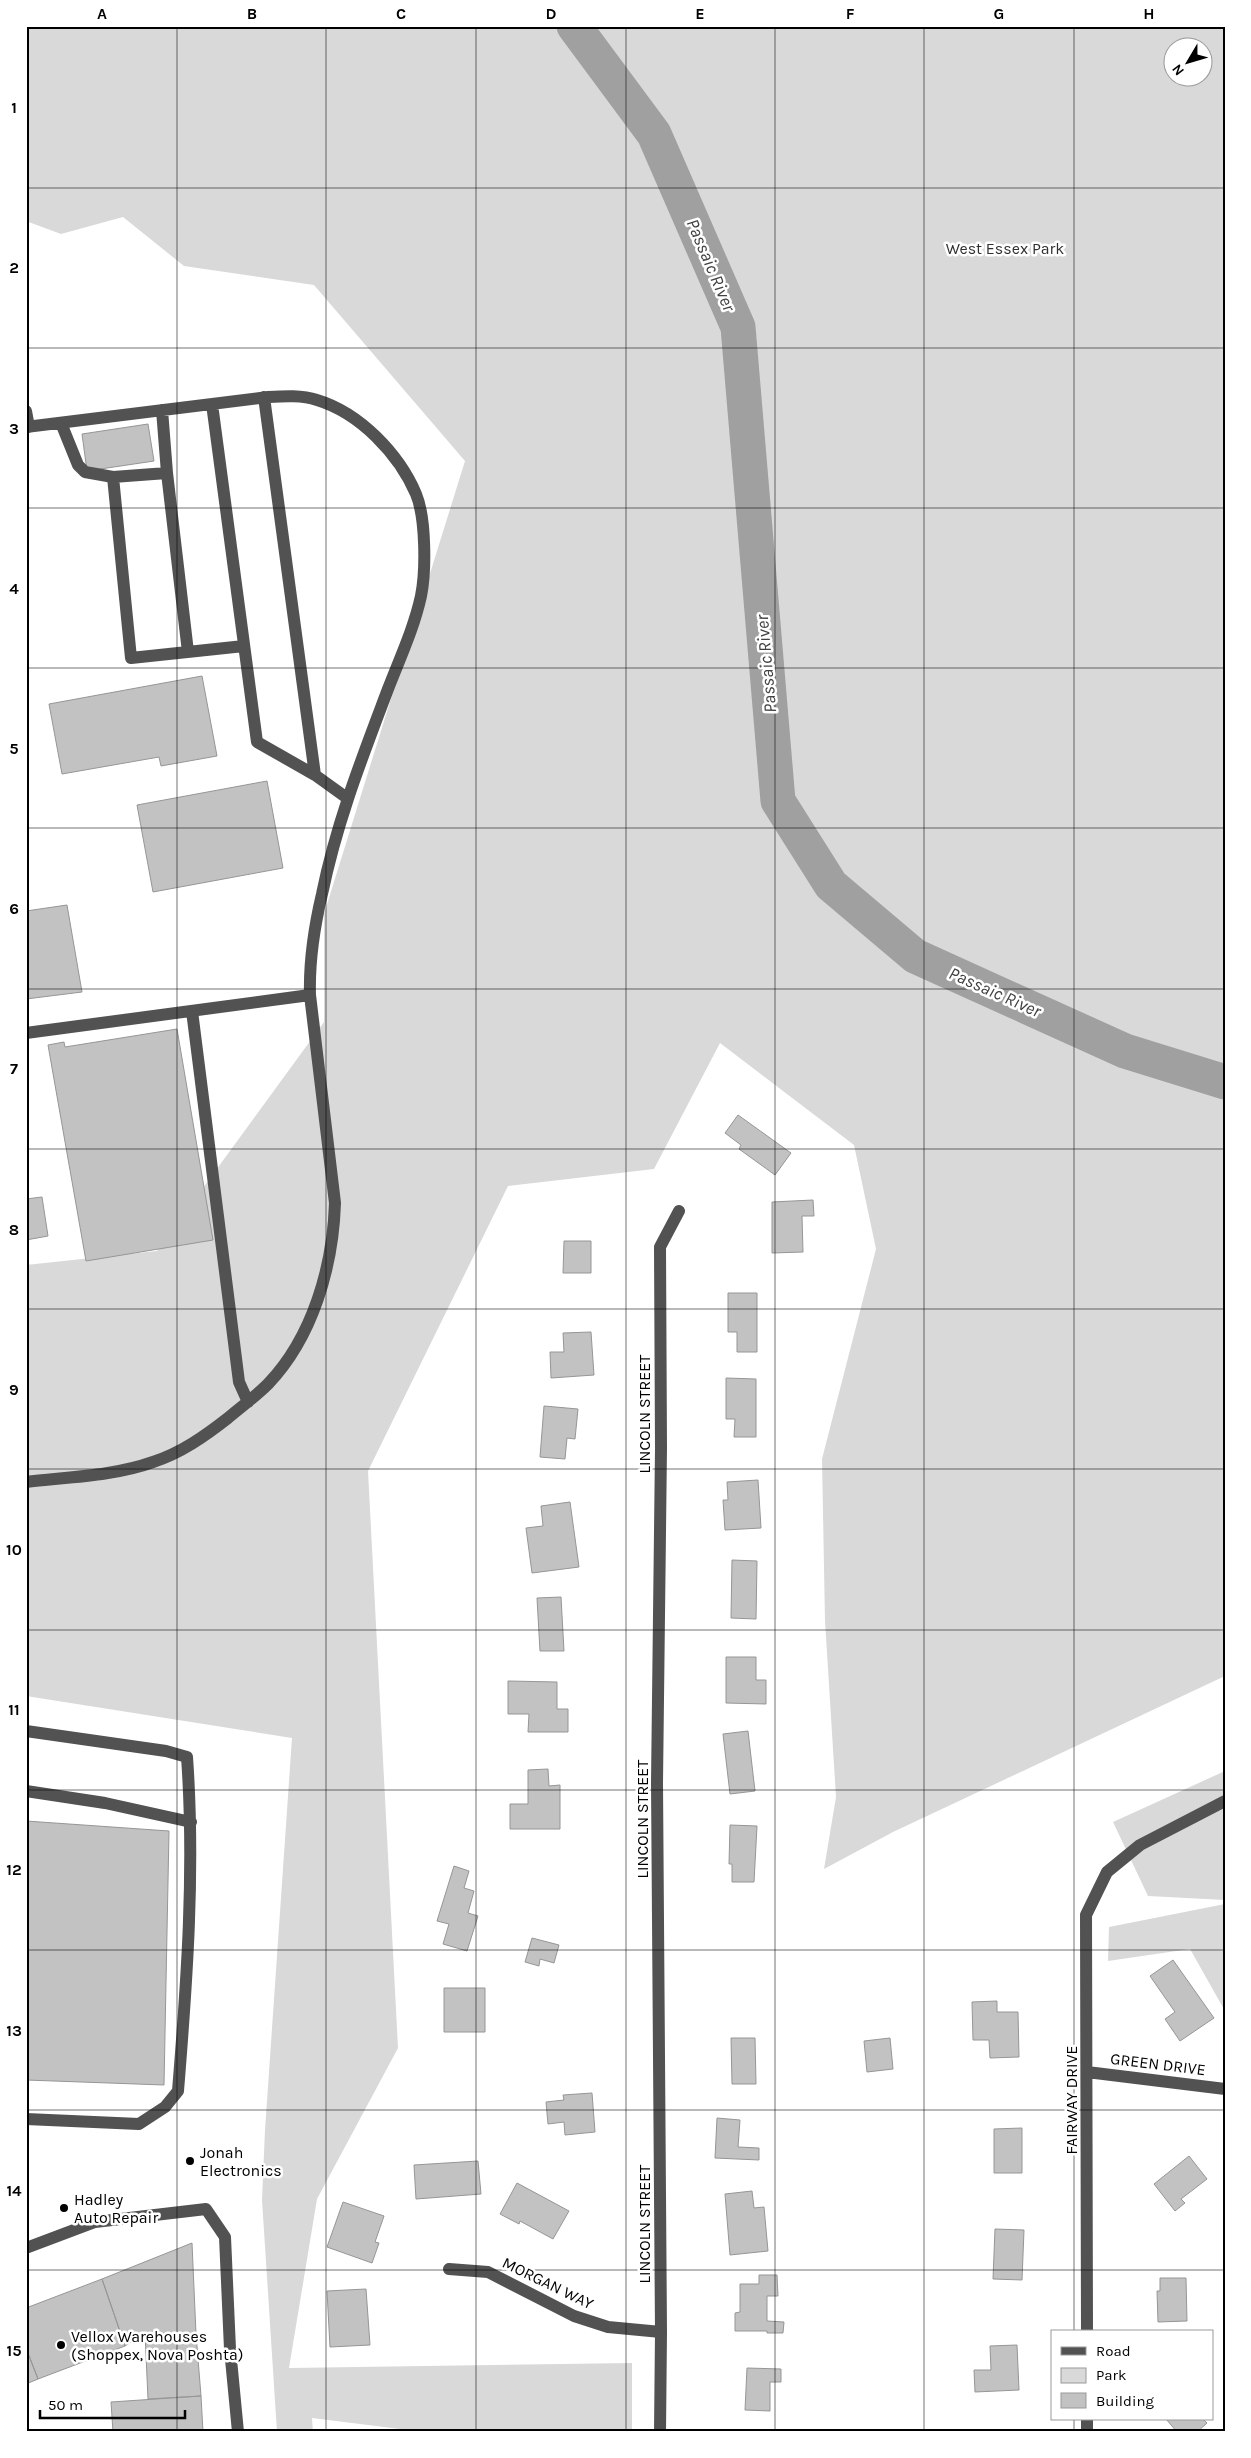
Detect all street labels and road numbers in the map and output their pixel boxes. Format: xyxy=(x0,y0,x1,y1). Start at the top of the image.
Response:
street label: LINCOLN STREET xyxy=(635,1355,654,1473)
street label: LINCOLN STREET xyxy=(633,1760,652,1878)
street label: FAIRWAY DRIVE xyxy=(1062,2046,1081,2154)
street label: GREEN DRIVE xyxy=(1109,2049,1207,2079)
street label: LINCOLN STREET xyxy=(635,2165,654,2283)
street label: MORGAN WAY xyxy=(499,2253,597,2313)

